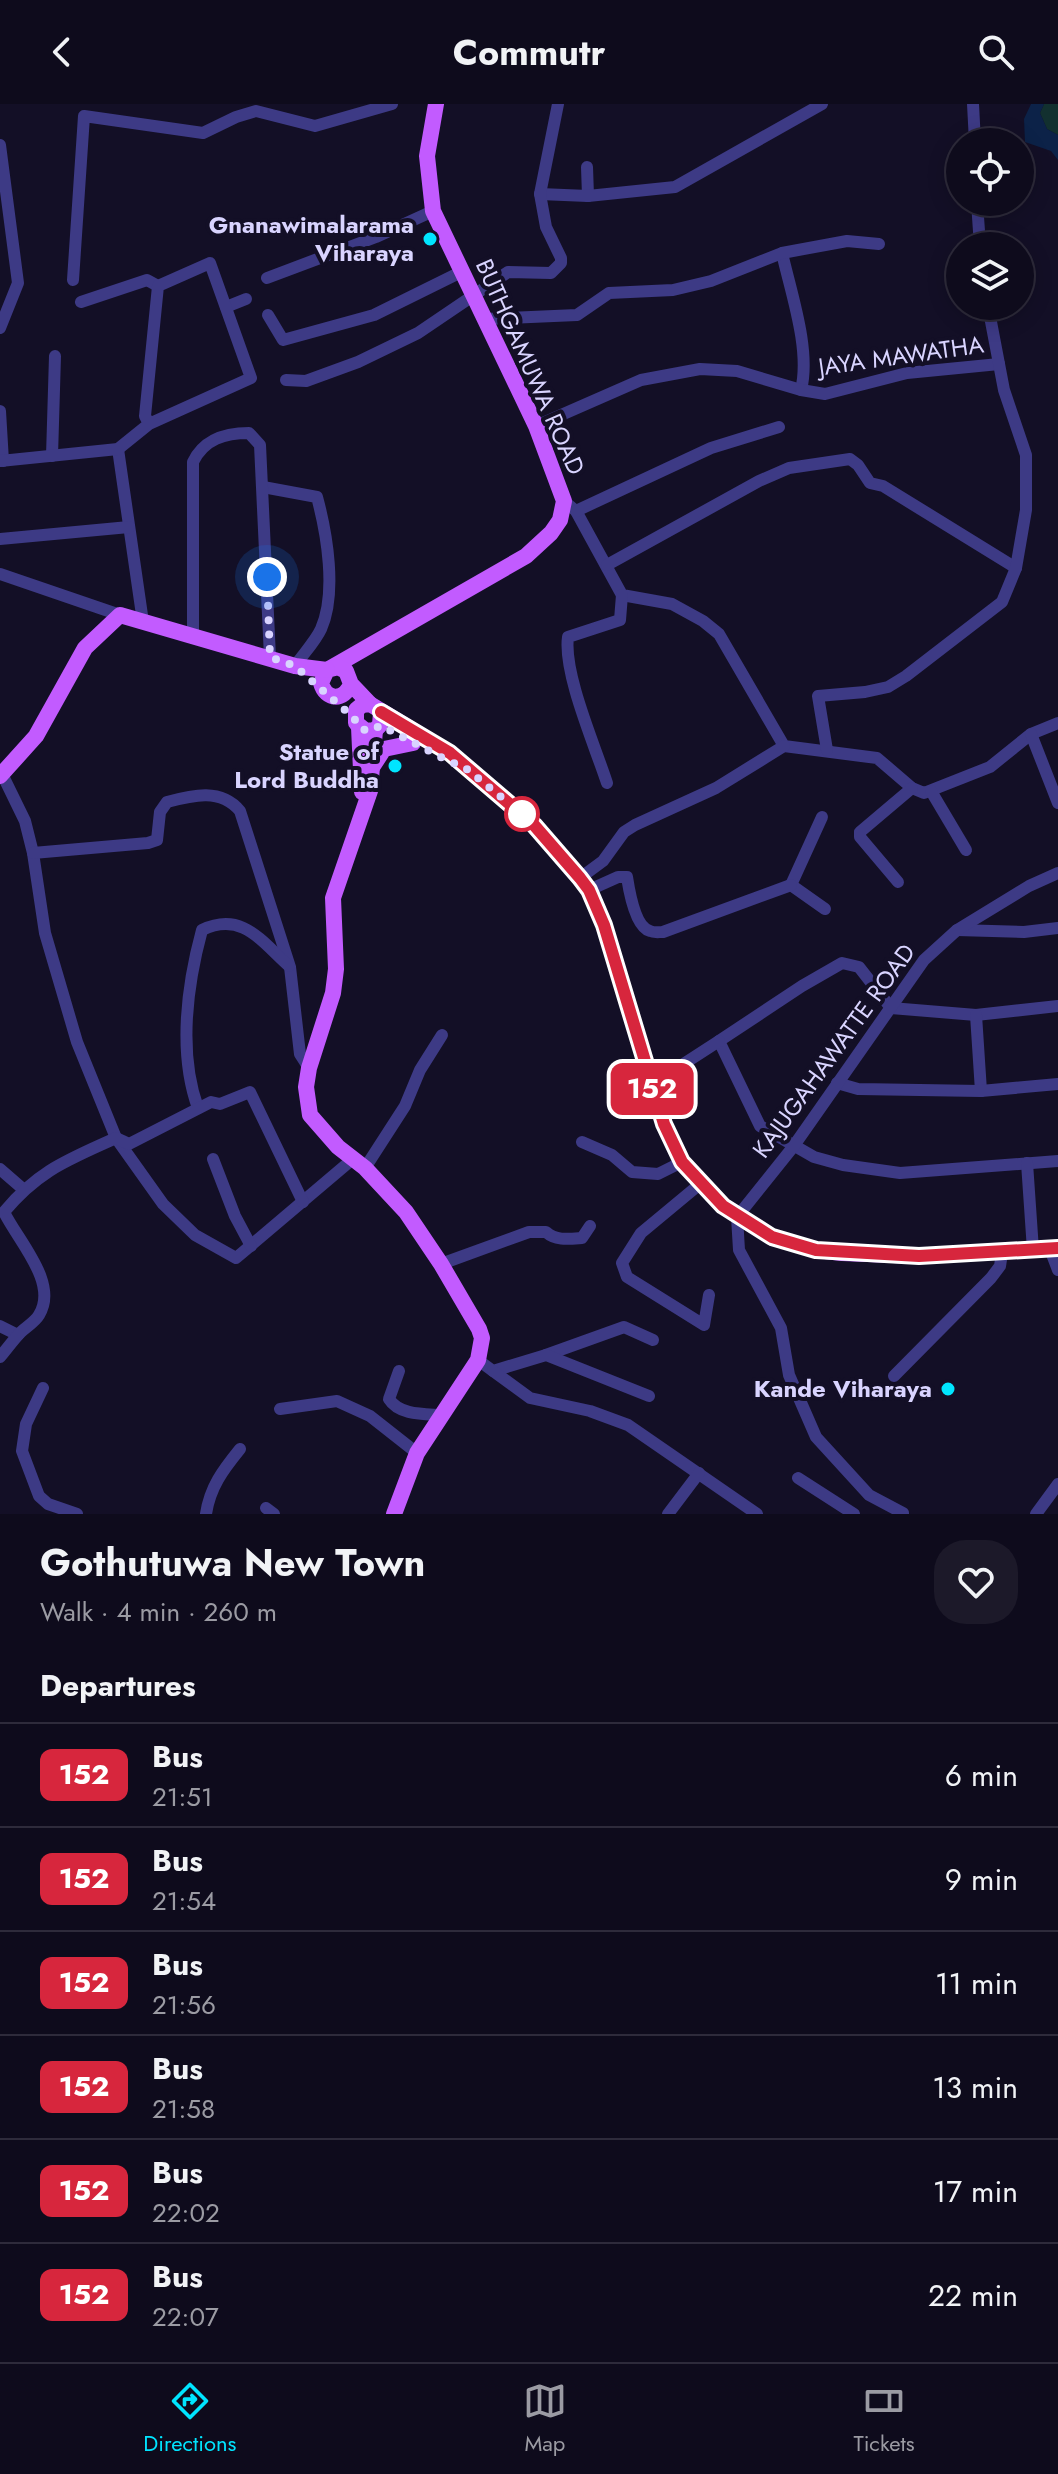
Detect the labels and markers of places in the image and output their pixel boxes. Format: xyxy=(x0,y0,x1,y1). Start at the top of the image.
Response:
place label: Gnanawimalarama Viharaya xyxy=(209,207,414,270)
marker: Gnanawimalarama Viharaya xyxy=(421,230,439,248)
place label: Statue of Lord Buddha xyxy=(234,734,381,797)
marker: Statue of Lord Buddha xyxy=(386,757,404,775)
unlabelled marker xyxy=(505,797,539,831)
place label: Kande Viharaya xyxy=(754,1371,932,1406)
marker: Kande Viharaya xyxy=(939,1380,957,1398)

